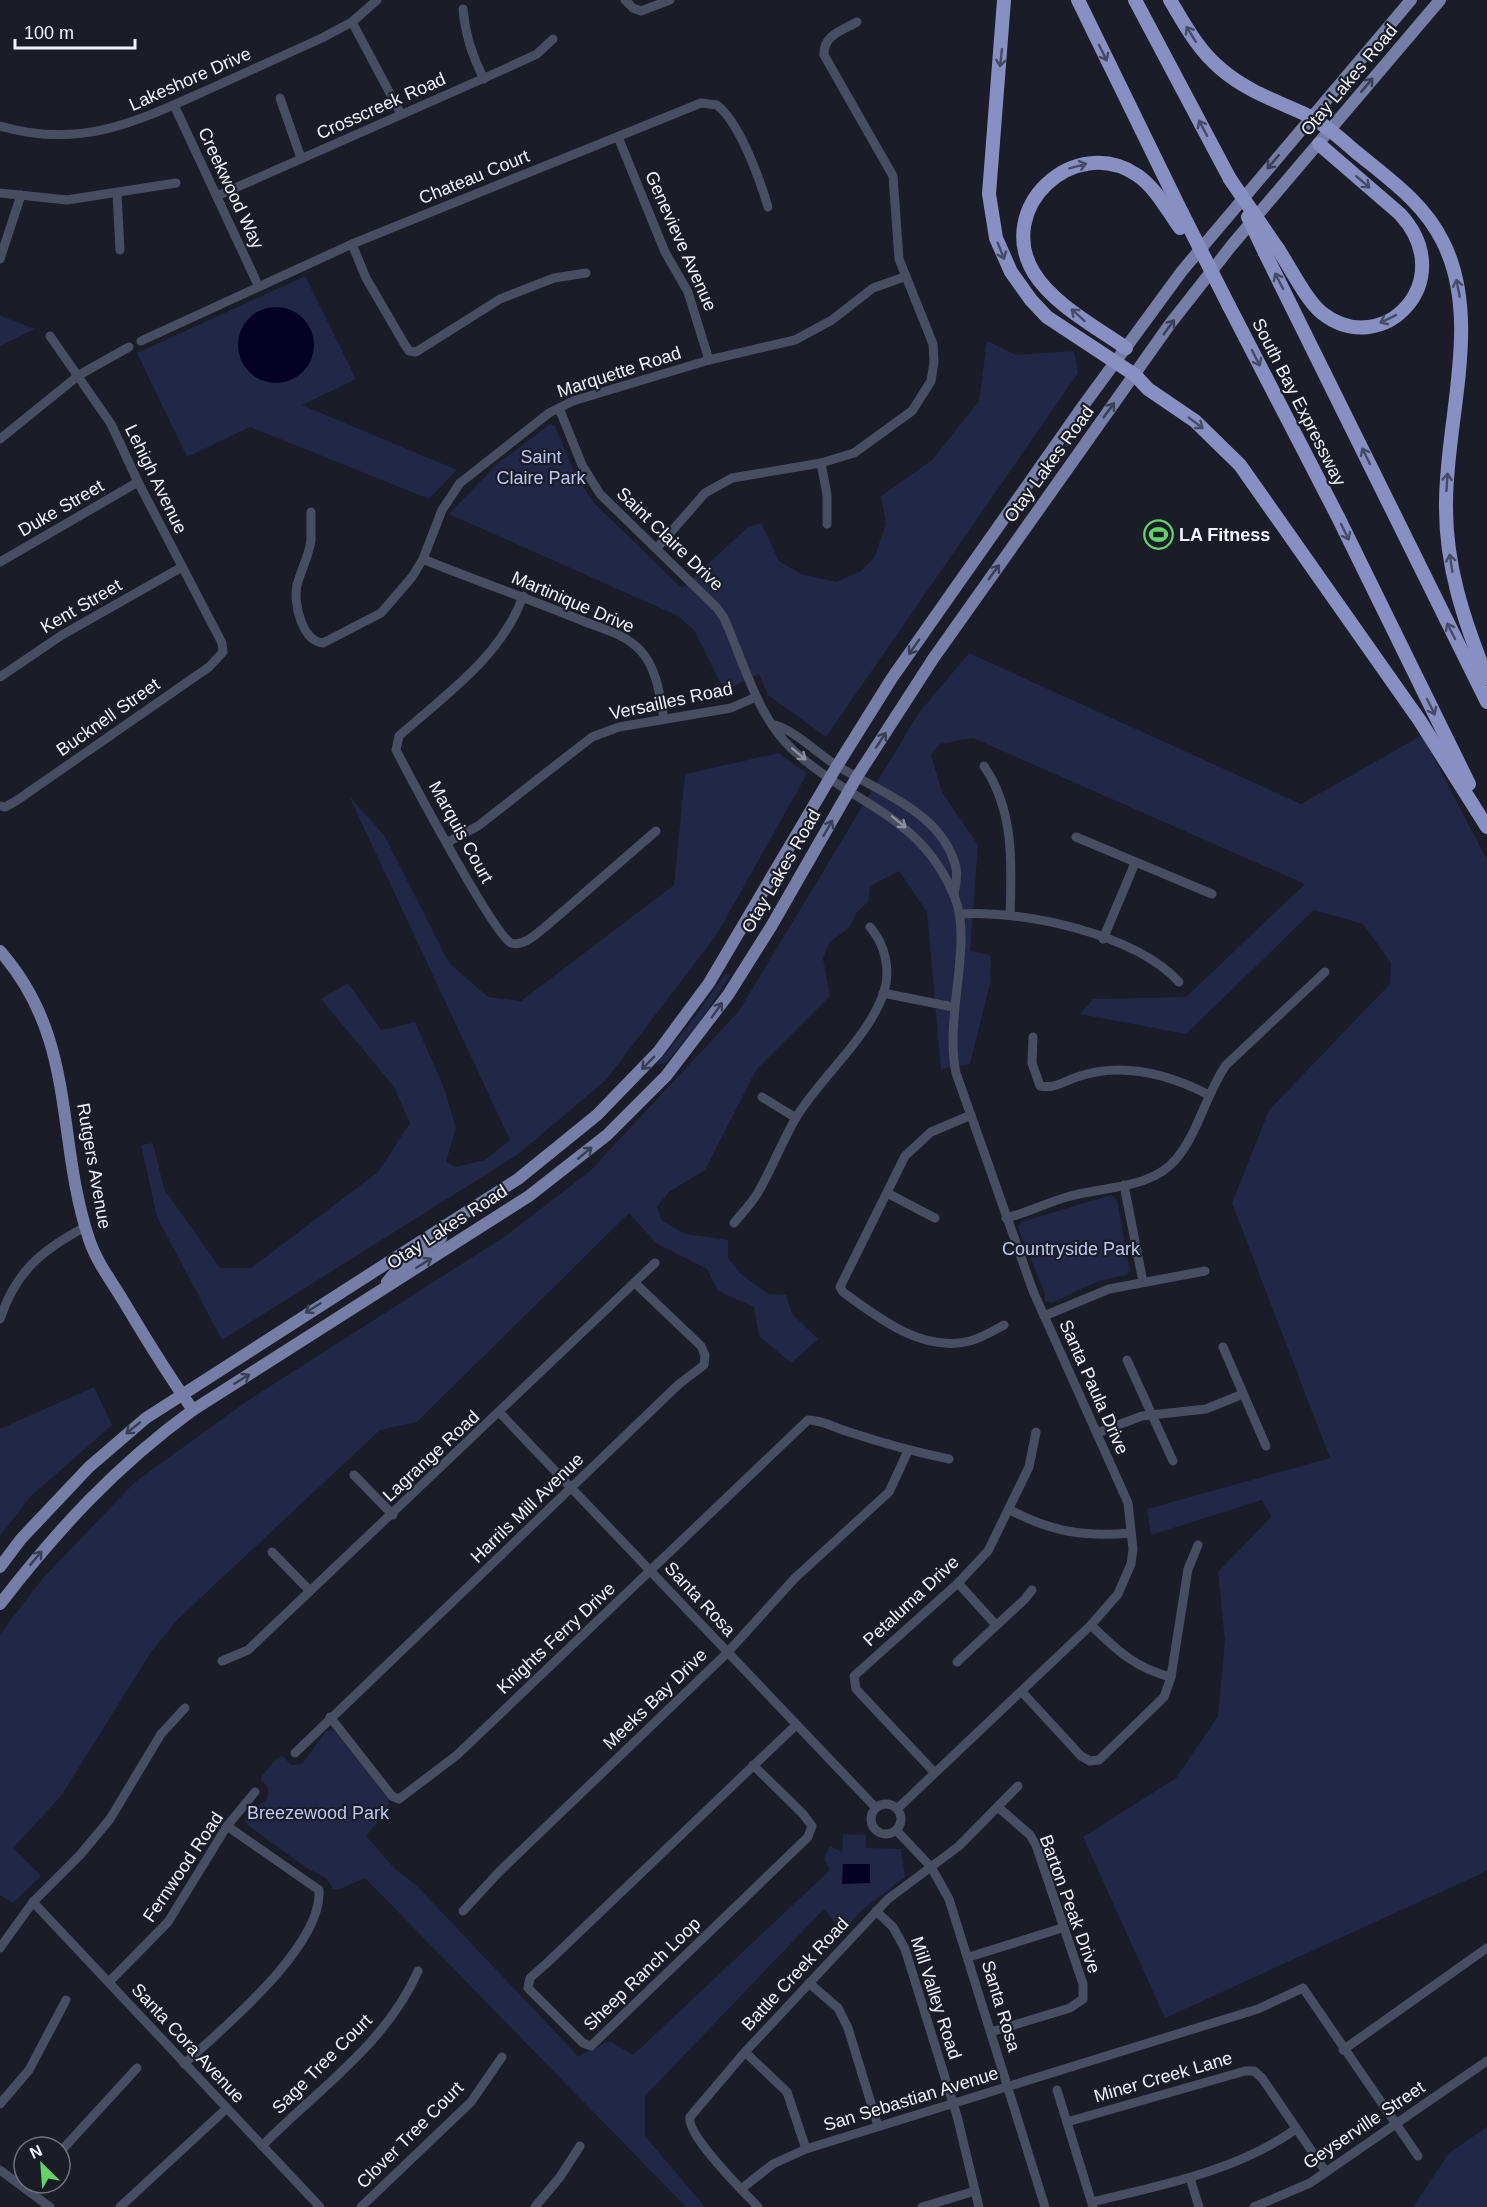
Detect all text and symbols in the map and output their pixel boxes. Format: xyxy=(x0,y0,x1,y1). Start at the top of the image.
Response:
scale bar xyxy=(15,12,135,50)
street label: Otay Lakes Road xyxy=(1297,20,1401,140)
text: 100 m xyxy=(24,23,74,43)
one-way arrow xyxy=(1184,26,1196,43)
street label: Lakeshore Drive xyxy=(126,43,254,115)
one-way arrow xyxy=(1098,43,1110,61)
one-way arrow xyxy=(995,48,1006,68)
street label: Crosscreek Road xyxy=(313,69,449,143)
one-way arrow xyxy=(1361,77,1374,93)
one-way arrow xyxy=(1197,119,1208,137)
street label: Creekwood Way xyxy=(194,124,268,252)
street label: Chateau Court xyxy=(416,146,532,208)
one-way arrow xyxy=(1266,154,1280,169)
one-way arrow xyxy=(1068,160,1087,172)
street label: Genevieve Avenue xyxy=(641,168,721,314)
one-way arrow xyxy=(1355,175,1370,189)
one-way arrow xyxy=(996,241,1007,260)
one-way arrow xyxy=(1273,273,1285,290)
one-way arrow xyxy=(1452,279,1463,299)
one-way arrow xyxy=(1070,308,1085,322)
one-way arrow xyxy=(1380,314,1398,326)
street label: South Bay Expressway xyxy=(1248,315,1350,489)
one-way arrow xyxy=(1162,320,1175,336)
street label: Marquette Road xyxy=(555,343,683,401)
one-way arrow xyxy=(1251,349,1262,367)
street label: Otay Lakes Road xyxy=(1000,402,1098,526)
one-way arrow xyxy=(1103,403,1115,419)
one-way arrow xyxy=(1187,416,1203,429)
street label: Lehigh Avenue xyxy=(121,421,191,537)
park label: Saint Claire Park xyxy=(496,447,587,488)
one-way arrow xyxy=(1359,447,1371,465)
one-way arrow xyxy=(1441,473,1452,493)
street label: Duke Street xyxy=(15,476,107,540)
street label: Saint Claire Drive xyxy=(613,483,727,595)
sports icon: LA Fitness xyxy=(1142,519,1174,551)
one-way arrow xyxy=(1340,522,1352,540)
place label: LA Fitness xyxy=(1179,525,1270,545)
one-way arrow xyxy=(1445,553,1456,573)
one-way arrow xyxy=(988,564,1000,580)
street label: Martinique Drive xyxy=(509,567,637,637)
street label: Kent Street xyxy=(37,575,125,637)
one-way arrow xyxy=(1445,623,1457,640)
one-way arrow xyxy=(908,639,920,655)
street label: Bucknell Street xyxy=(53,674,163,760)
street label: Versailles Road xyxy=(608,678,734,724)
one-way arrow xyxy=(1426,697,1438,715)
one-way arrow xyxy=(875,732,887,749)
one-way arrow xyxy=(791,748,807,761)
street label: Marquis Court xyxy=(425,778,497,886)
street label: Otay Lakes Road xyxy=(738,806,824,936)
one-way arrow xyxy=(890,815,906,828)
one-way arrow xyxy=(822,820,834,837)
one-way arrow xyxy=(711,1003,723,1019)
one-way arrow xyxy=(640,1055,655,1070)
street label: Rutgers Avenue xyxy=(73,1101,115,1231)
one-way arrow xyxy=(577,1146,592,1160)
street label: Otay Lakes Road xyxy=(383,1181,511,1273)
park label: Countryside Park xyxy=(1002,1239,1141,1259)
one-way arrow xyxy=(415,1257,432,1269)
one-way arrow xyxy=(305,1303,322,1315)
street label: Santa Paula Drive xyxy=(1055,1317,1133,1457)
one-way arrow xyxy=(233,1373,250,1385)
street label: Lagrange Road xyxy=(379,1406,483,1506)
one-way arrow xyxy=(125,1421,141,1434)
street label: Harrils Mill Avenue xyxy=(467,1449,587,1567)
one-way arrow xyxy=(29,1551,43,1566)
street label: Petaluma Drive xyxy=(859,1552,963,1650)
street label: Santa Rosa xyxy=(661,1558,740,1641)
street label: Knights Ferry Drive xyxy=(493,1578,619,1698)
street label: Meeks Bay Drive xyxy=(599,1645,711,1753)
park label: Breezewood Park xyxy=(247,1803,390,1823)
street label: Fernwood Road xyxy=(139,1808,227,1926)
street label: Barton Peak Drive xyxy=(1036,1832,1104,1976)
street label: Sheep Ranch Loop xyxy=(580,1913,704,2035)
street label: Battle Creek Road xyxy=(738,1913,852,2035)
street label: Mill Valley Road xyxy=(907,1934,965,2062)
street label: Santa Rosa xyxy=(978,1958,1025,2055)
street label: Santa Cora Avenue xyxy=(128,1979,248,2107)
street label: Sage Tree Court xyxy=(268,2010,376,2118)
street label: Miner Creek Lane xyxy=(1091,2048,1235,2106)
street label: San Sebastian Avenue xyxy=(821,2063,1001,2135)
street label: Geyserville Street xyxy=(1300,2077,1428,2173)
street label: Clover Tree Court xyxy=(353,2078,467,2192)
north arrow xyxy=(12,2135,72,2195)
text: N xyxy=(27,2142,45,2162)

